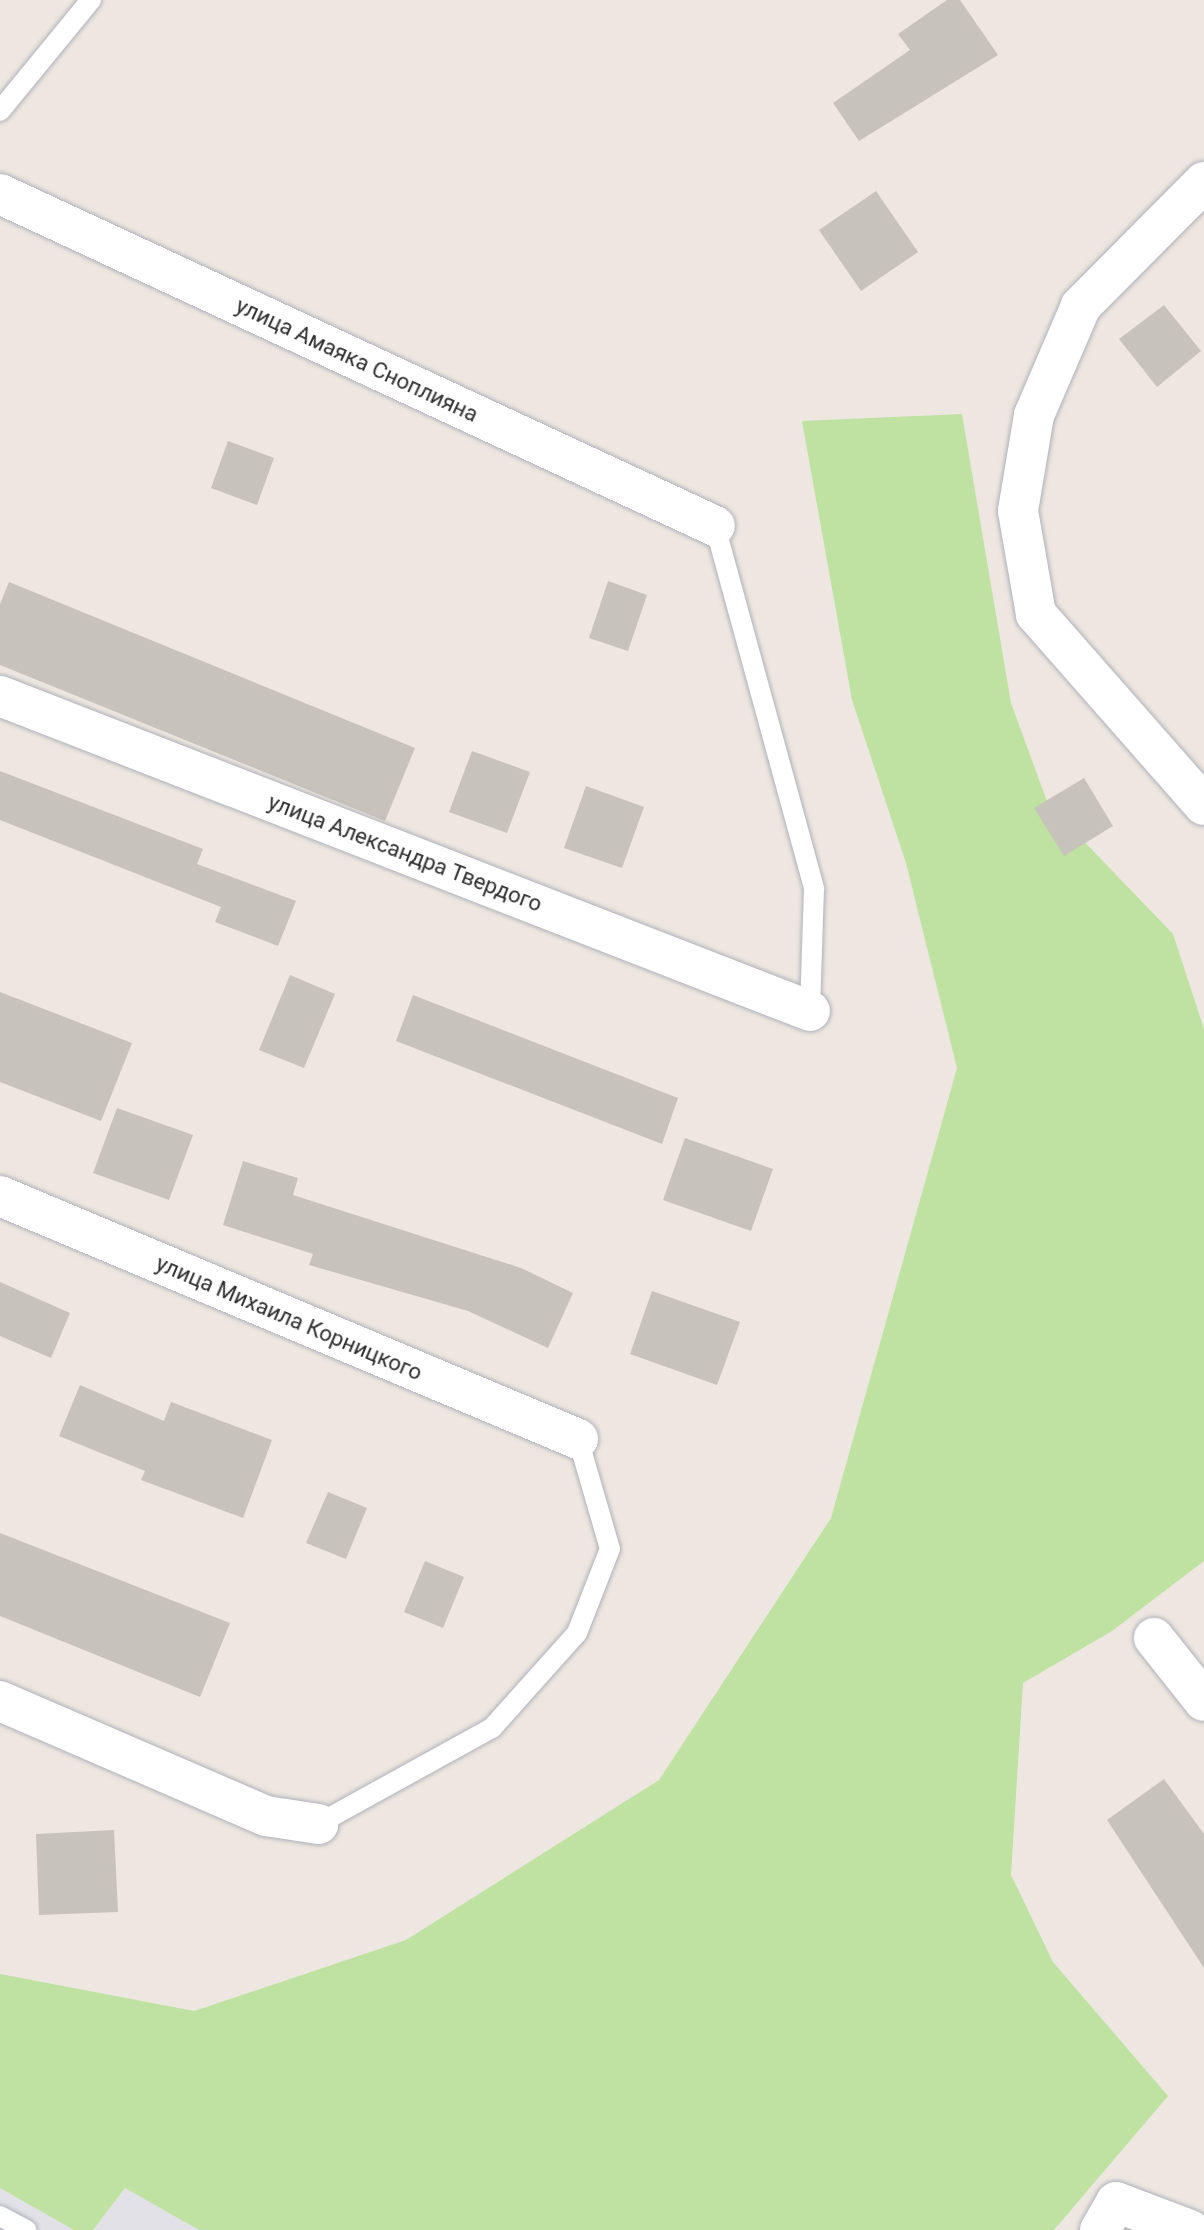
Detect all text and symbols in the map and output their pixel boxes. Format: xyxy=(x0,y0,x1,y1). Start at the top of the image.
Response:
street label: улица Амаяка Сноплияна xyxy=(232,292,482,428)
street label: улица Александра Твердого xyxy=(264,788,546,918)
street label: улица Михаила Корницкого xyxy=(152,1250,426,1386)

